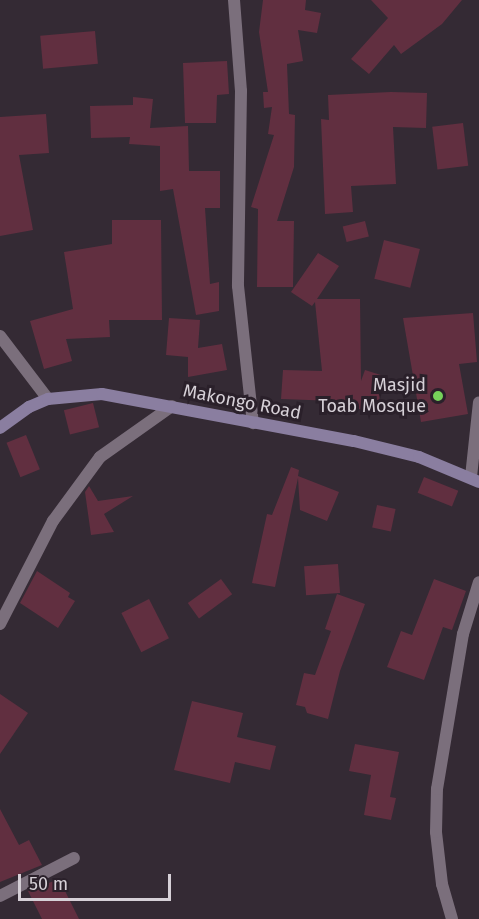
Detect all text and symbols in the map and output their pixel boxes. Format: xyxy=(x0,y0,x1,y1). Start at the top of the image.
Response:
place label: Masjid Toab Mosque xyxy=(318,375,426,418)
street label: Makongo Road xyxy=(181,380,303,424)
marker: Masjid Toab Mosque xyxy=(431,389,445,403)
scale bar xyxy=(21,862,174,900)
text: 50 m xyxy=(29,873,68,895)

